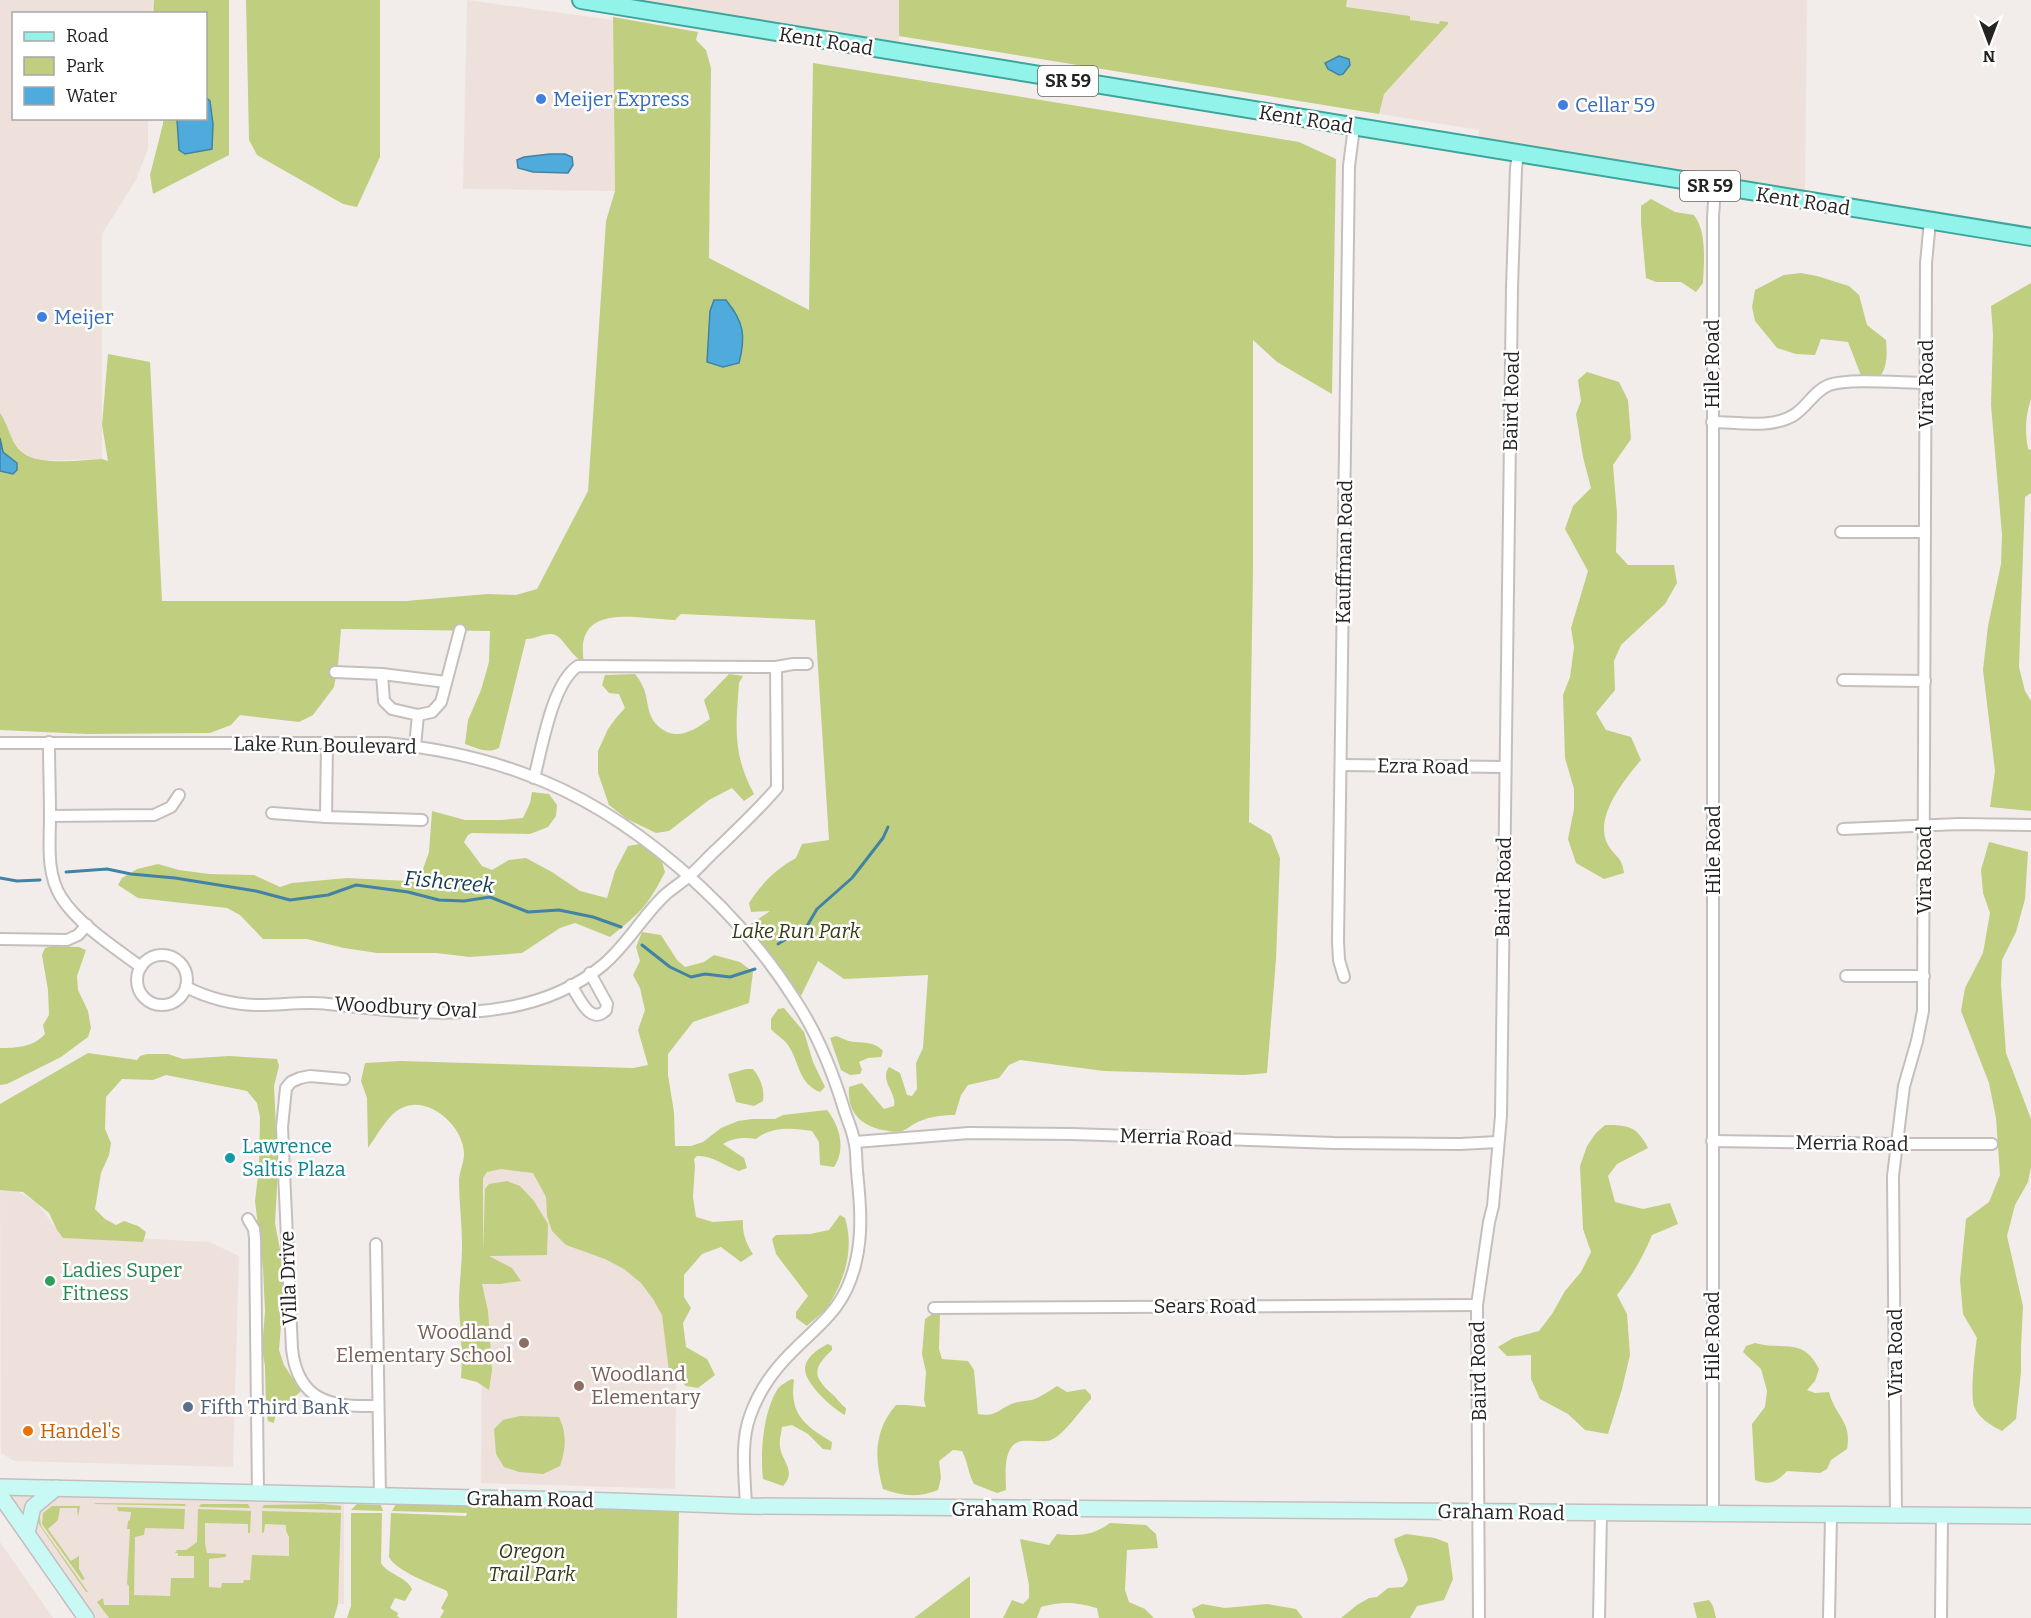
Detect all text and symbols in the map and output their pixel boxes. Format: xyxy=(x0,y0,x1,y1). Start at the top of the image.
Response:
legend xyxy=(12,12,207,120)
north arrow xyxy=(1959,12,2019,72)
street label: Kent Road xyxy=(777,22,875,60)
text: Road xyxy=(66,25,109,47)
text: N xyxy=(1983,47,1995,66)
text: Park xyxy=(66,55,105,77)
road number: SR 59 xyxy=(1038,66,1098,96)
text: Water xyxy=(66,85,117,107)
place label: Meijer Express xyxy=(553,87,690,112)
marker: Meijer Express xyxy=(534,92,548,106)
place label: Cellar 59 xyxy=(1575,93,1656,117)
marker: Cellar 59 xyxy=(1556,98,1570,112)
street label: Kent Road xyxy=(1257,100,1355,138)
road number: SR 59 xyxy=(1680,171,1740,201)
street label: Kent Road xyxy=(1754,182,1852,220)
place label: Meijer xyxy=(54,305,114,330)
marker: Meijer xyxy=(35,310,49,324)
street label: Hile Road xyxy=(1700,319,1724,409)
street label: Vira Road xyxy=(1914,339,1938,429)
street label: Baird Road xyxy=(1498,350,1524,451)
street label: Kauffman Road xyxy=(1331,480,1357,624)
street label: Lake Run Boulevard xyxy=(233,731,417,759)
street label: Ezra Road xyxy=(1377,753,1469,779)
street label: Hile Road xyxy=(1701,805,1725,895)
street label: Vira Road xyxy=(1912,825,1936,915)
street label: Baird Road xyxy=(1490,836,1516,937)
water label: Fishcreek xyxy=(403,865,496,899)
park label: Lake Run Park xyxy=(732,919,860,943)
street label: Woodbury Oval xyxy=(334,991,478,1023)
street label: Merria Road xyxy=(1119,1123,1233,1151)
street label: Merria Road xyxy=(1795,1130,1909,1156)
place label: Lawrence Saltis Plaza xyxy=(242,1134,346,1181)
marker: Lawrence Saltis Plaza xyxy=(223,1151,237,1165)
street label: Villa Drive xyxy=(274,1230,302,1326)
place label: Ladies Super Fitness xyxy=(62,1258,182,1305)
marker: Ladies Super Fitness xyxy=(43,1274,57,1288)
street label: Hile Road xyxy=(1700,1291,1724,1381)
street label: Sears Road xyxy=(1154,1294,1257,1318)
street label: Vira Road xyxy=(1883,1308,1907,1398)
place label: Woodland Elementary School xyxy=(336,1320,512,1367)
street label: Baird Road xyxy=(1465,1320,1491,1421)
marker: Woodland Elementary School xyxy=(517,1336,531,1350)
place label: Woodland Elementary xyxy=(591,1362,701,1409)
marker: Woodland Elementary xyxy=(572,1379,586,1393)
place label: Fifth Third Bank xyxy=(200,1395,350,1419)
marker: Fifth Third Bank xyxy=(181,1400,195,1414)
place label: Handel's xyxy=(40,1419,121,1443)
marker: Handel's xyxy=(21,1424,35,1438)
street label: Graham Road xyxy=(466,1486,594,1512)
street label: Graham Road xyxy=(951,1497,1079,1521)
street label: Graham Road xyxy=(1437,1499,1565,1525)
park label: Oregon Trail Park xyxy=(488,1539,576,1586)

